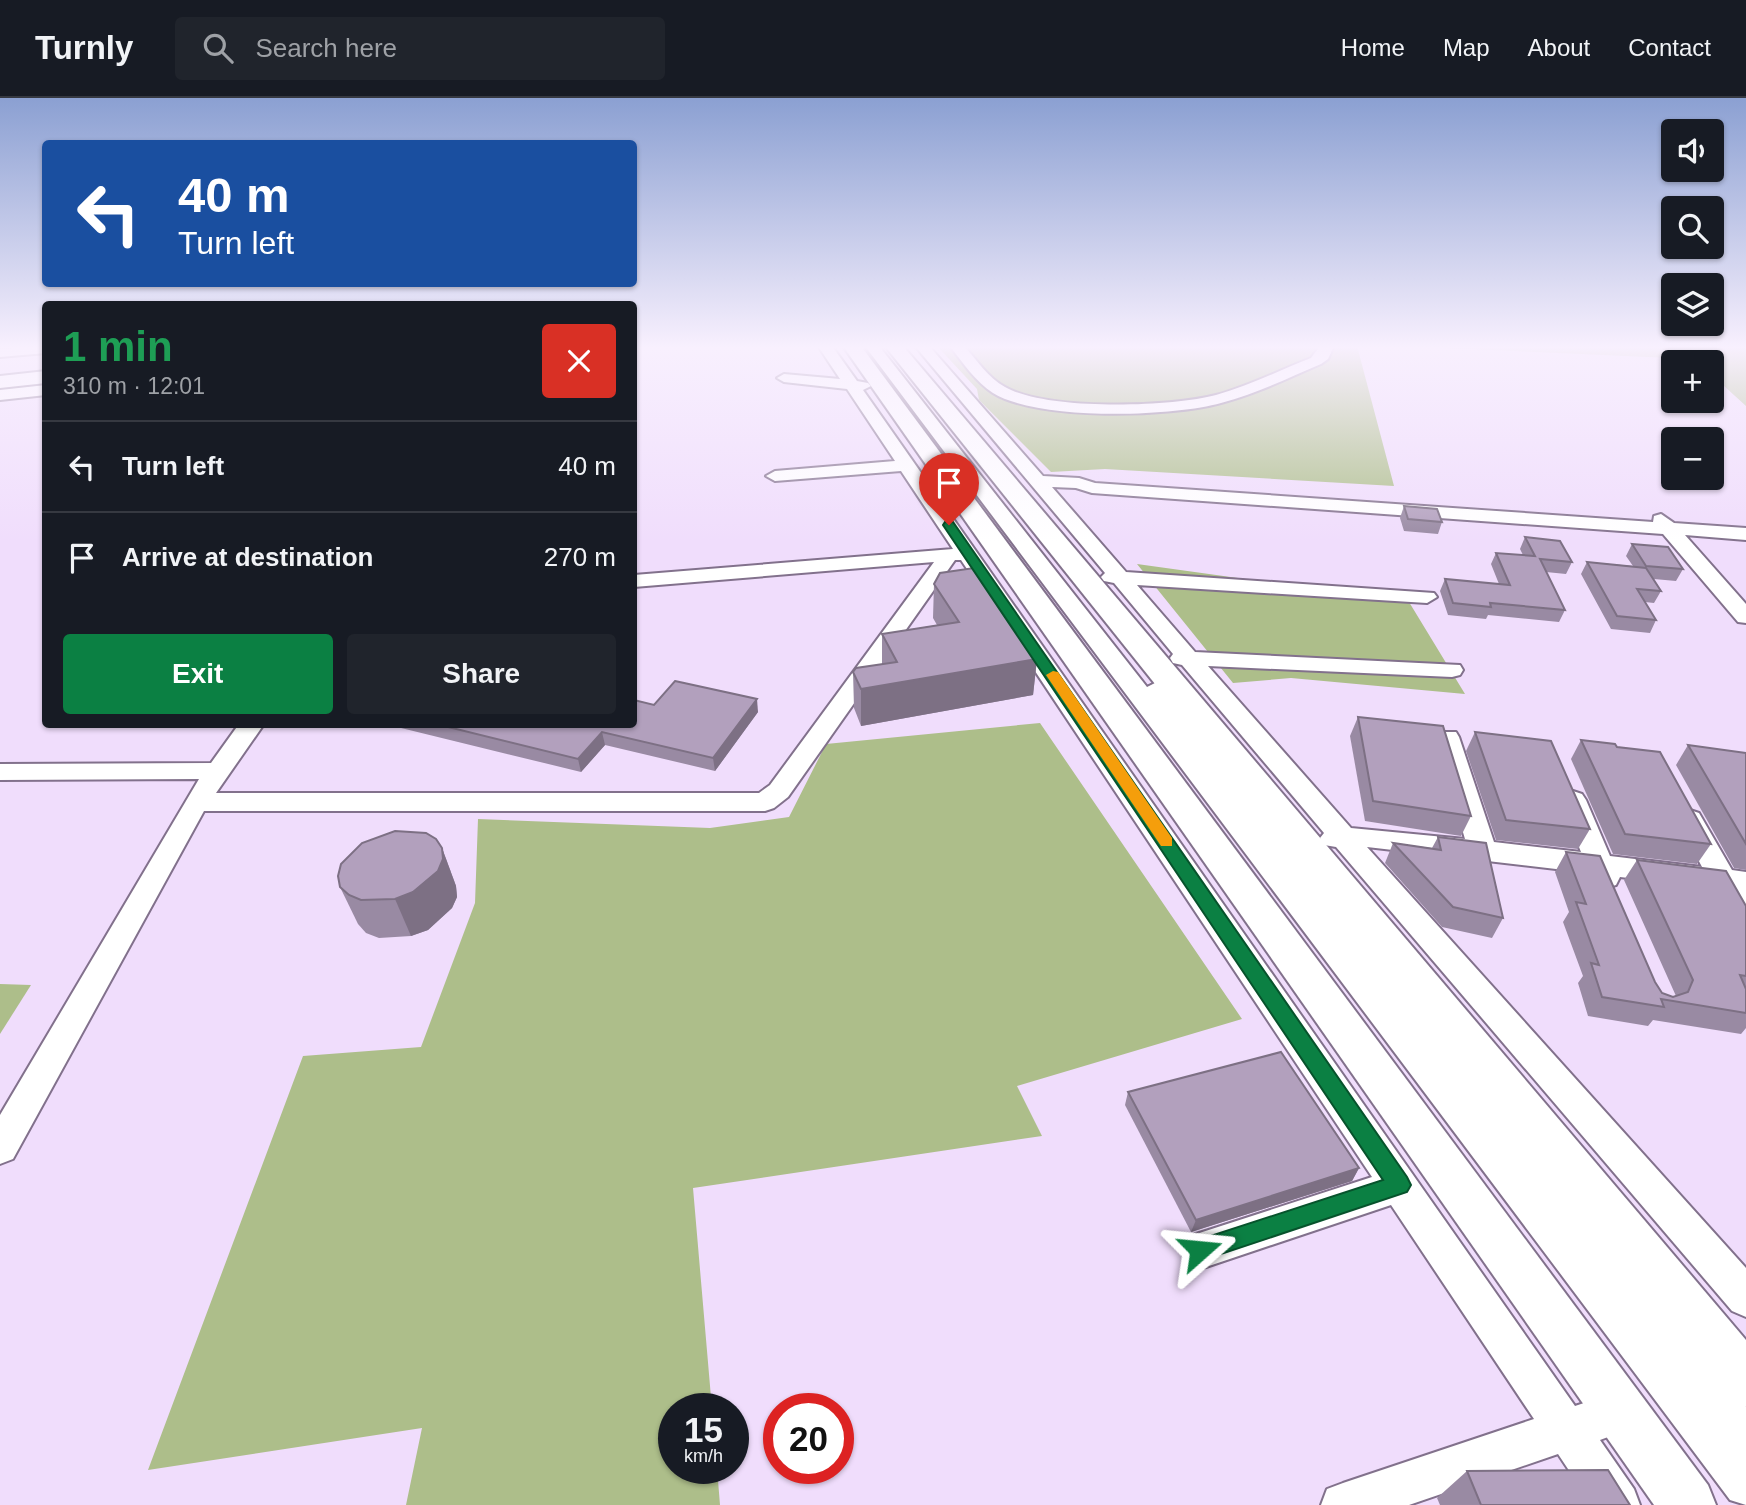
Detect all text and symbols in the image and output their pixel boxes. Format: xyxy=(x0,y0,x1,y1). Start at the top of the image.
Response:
search box xyxy=(175,17,665,80)
text: Turnly xyxy=(35,29,133,66)
icon: search xyxy=(199,29,237,67)
text: Search here xyxy=(255,33,397,63)
text: Home xyxy=(1341,34,1405,61)
text: Map xyxy=(1443,34,1490,61)
text: About xyxy=(1528,34,1590,61)
text: Contact xyxy=(1628,34,1711,61)
map controls xyxy=(1661,119,1724,490)
button: sound xyxy=(1661,119,1724,182)
icon: left xyxy=(63,168,154,259)
text: 40 m xyxy=(178,168,290,222)
button: search xyxy=(1661,196,1724,259)
text: Turn left xyxy=(178,225,294,261)
button: layers xyxy=(1661,273,1724,336)
text: 1 min xyxy=(63,323,173,370)
button: close xyxy=(542,324,616,398)
button: + xyxy=(1661,350,1724,413)
text: 310 m · 12:01 xyxy=(63,373,205,399)
button: − xyxy=(1661,427,1724,490)
icon: left xyxy=(63,448,101,486)
text: Turn left xyxy=(122,451,224,481)
text: 40 m xyxy=(558,451,616,481)
pin xyxy=(919,453,979,525)
icon: arrive xyxy=(930,464,968,502)
icon: arrive xyxy=(63,539,101,577)
text: Arrive at destination xyxy=(122,542,373,572)
text: 270 m xyxy=(544,542,616,572)
button: Exit xyxy=(63,634,333,714)
button: Share xyxy=(347,634,616,714)
position arrow xyxy=(1163,1213,1237,1287)
speed limit sign: 20 xyxy=(763,1393,854,1484)
text: 15 xyxy=(684,1410,723,1449)
text: km/h xyxy=(684,1446,723,1466)

